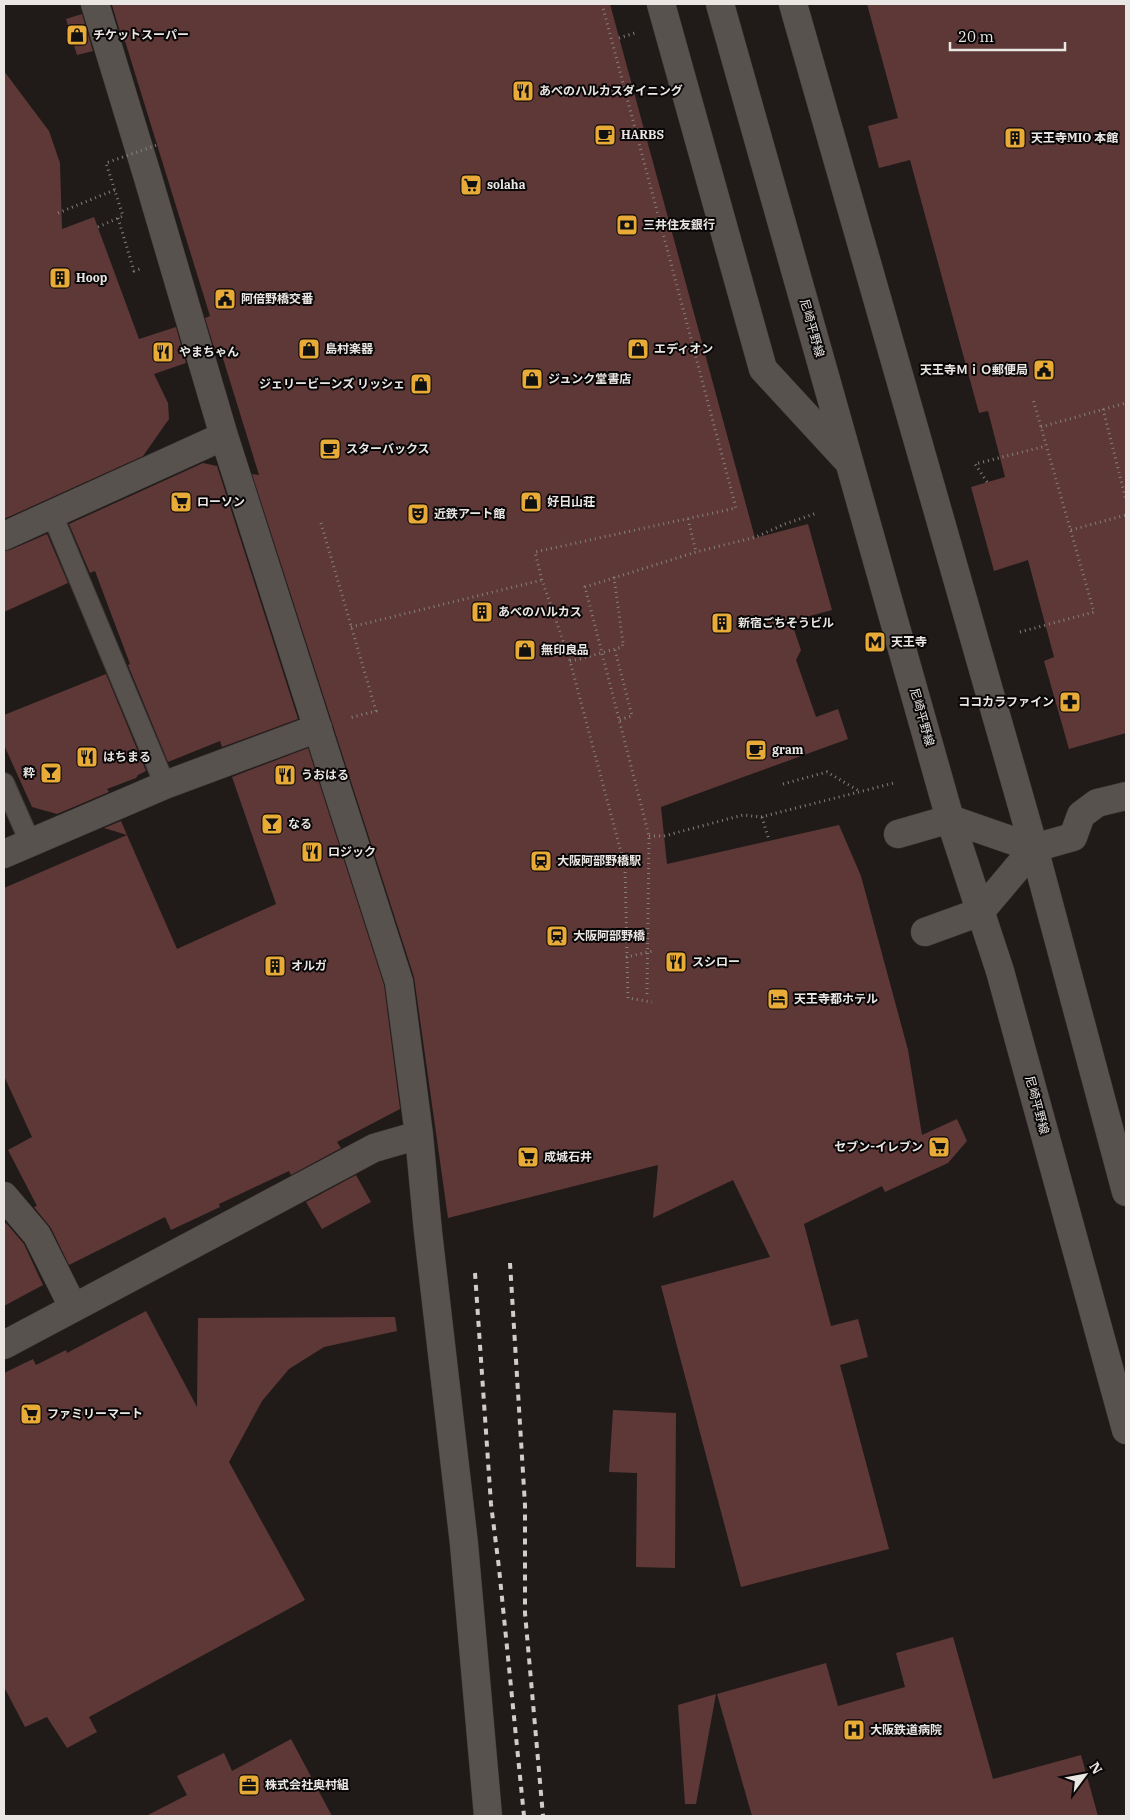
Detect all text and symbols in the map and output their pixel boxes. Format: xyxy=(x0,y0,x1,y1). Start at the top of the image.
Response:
scale bar xyxy=(950,20,1065,52)
shop icon: チケットスーパー xyxy=(65,23,89,47)
place label: チケットスーパー xyxy=(93,27,189,42)
text: 20 m xyxy=(958,27,994,46)
restaurant icon: あべのハルカスダイニング xyxy=(511,79,535,103)
place label: あべのハルカスダイニング xyxy=(539,83,683,98)
cafe icon: HARBS xyxy=(593,123,617,147)
building icon: 天王寺MIO 本館 xyxy=(1003,126,1027,150)
place label: HARBS xyxy=(621,127,664,142)
place label: 天王寺MIO 本館 xyxy=(1031,130,1118,145)
supermarket icon: solaha xyxy=(459,173,483,197)
place label: solaha xyxy=(487,177,526,192)
bank icon: 三井住友銀行 xyxy=(615,213,639,237)
place label: 三井住友銀行 xyxy=(643,217,715,232)
building icon: Hoop xyxy=(48,266,72,290)
place label: Hoop xyxy=(76,270,108,285)
public building icon: 阿倍野橋交番 xyxy=(213,287,237,311)
place label: 阿倍野橋交番 xyxy=(241,291,314,306)
street label: 尼崎平野線 xyxy=(797,297,828,359)
shop icon: 島村楽器 xyxy=(297,337,321,361)
shop icon: エディオン xyxy=(626,337,650,361)
restaurant icon: やまちゃん xyxy=(151,340,175,364)
place label: 島村楽器 xyxy=(325,341,374,356)
place label: エディオン xyxy=(654,341,713,356)
place label: やまちゃん xyxy=(179,344,239,359)
public building icon: 天王寺ＭｉＯ郵便局 xyxy=(1032,358,1056,382)
place label: 天王寺ＭｉＯ郵便局 xyxy=(920,362,1028,377)
shop icon: ジュンク堂書店 xyxy=(520,367,544,391)
place label: ジュンク堂書店 xyxy=(548,371,631,386)
shop icon: ジェリービーンズ リッシェ xyxy=(409,372,433,396)
place label: ジェリービーンズ リッシェ xyxy=(259,376,405,391)
cafe icon: スターバックス xyxy=(318,437,342,461)
place label: スターバックス xyxy=(346,441,430,456)
supermarket icon: ローソン xyxy=(169,490,193,514)
shop icon: 好日山荘 xyxy=(519,490,543,514)
place label: ローソン xyxy=(197,494,245,509)
place label: 好日山荘 xyxy=(547,494,595,509)
theatre icon: 近鉄アート館 xyxy=(406,502,430,526)
place label: 近鉄アート館 xyxy=(434,506,505,521)
building icon: あべのハルカス xyxy=(470,600,494,624)
place label: あべのハルカス xyxy=(498,604,582,619)
building icon: 新宿ごちそうビル xyxy=(710,611,734,635)
place label: 新宿ごちそうビル xyxy=(738,615,834,630)
metro station icon: 天王寺 xyxy=(863,630,887,654)
place label: 天王寺 xyxy=(891,634,927,649)
shop icon: 無印良品 xyxy=(513,638,537,662)
place label: 無印良品 xyxy=(541,642,589,657)
street label: 尼崎平野線 xyxy=(907,686,938,748)
pharmacy icon: ココカラファイン xyxy=(1058,690,1082,714)
place label: ココカラファイン xyxy=(958,694,1054,709)
cafe icon: gram xyxy=(744,738,768,762)
place label: gram xyxy=(772,742,804,757)
restaurant icon: はちまる xyxy=(75,745,99,769)
place label: はちまる xyxy=(103,749,151,764)
bar icon: 粋 xyxy=(39,761,63,785)
restaurant icon: うおはる xyxy=(273,763,297,787)
place label: 粋 xyxy=(23,765,35,780)
place label: うおはる xyxy=(301,767,349,782)
bar icon: なる xyxy=(260,812,284,836)
place label: なる xyxy=(288,816,312,831)
restaurant icon: ロジック xyxy=(300,840,324,864)
place label: ロジック xyxy=(328,844,376,859)
station icon: 大阪阿部野橋駅 xyxy=(529,849,553,873)
place label: 大阪阿部野橋駅 xyxy=(557,853,641,868)
station icon: 大阪阿部野橋 xyxy=(545,924,569,948)
place label: 大阪阿部野橋 xyxy=(573,928,646,943)
restaurant icon: スシロー xyxy=(664,950,688,974)
building icon: オルガ xyxy=(263,954,287,978)
place label: スシロー xyxy=(692,954,740,969)
place label: オルガ xyxy=(291,958,327,973)
hotel icon: 天王寺都ホテル xyxy=(766,987,790,1011)
place label: 天王寺都ホテル xyxy=(794,991,878,1006)
street label: 尼崎平野線 xyxy=(1022,1074,1052,1136)
supermarket icon: セブン-イレブン xyxy=(927,1135,951,1159)
place label: セブン-イレブン xyxy=(834,1139,923,1154)
supermarket icon: 成城石井 xyxy=(516,1145,540,1169)
place label: 成城石井 xyxy=(544,1149,592,1164)
supermarket icon: ファミリーマート xyxy=(19,1402,43,1426)
place label: ファミリーマート xyxy=(47,1406,143,1421)
hospital icon: 大阪鉄道病院 xyxy=(842,1718,866,1742)
place label: 大阪鉄道病院 xyxy=(870,1722,942,1737)
north arrow xyxy=(1060,1750,1110,1800)
text: N xyxy=(1085,1759,1107,1778)
office icon: 株式会社奥村組 xyxy=(237,1773,261,1797)
place label: 株式会社奥村組 xyxy=(265,1777,349,1792)

